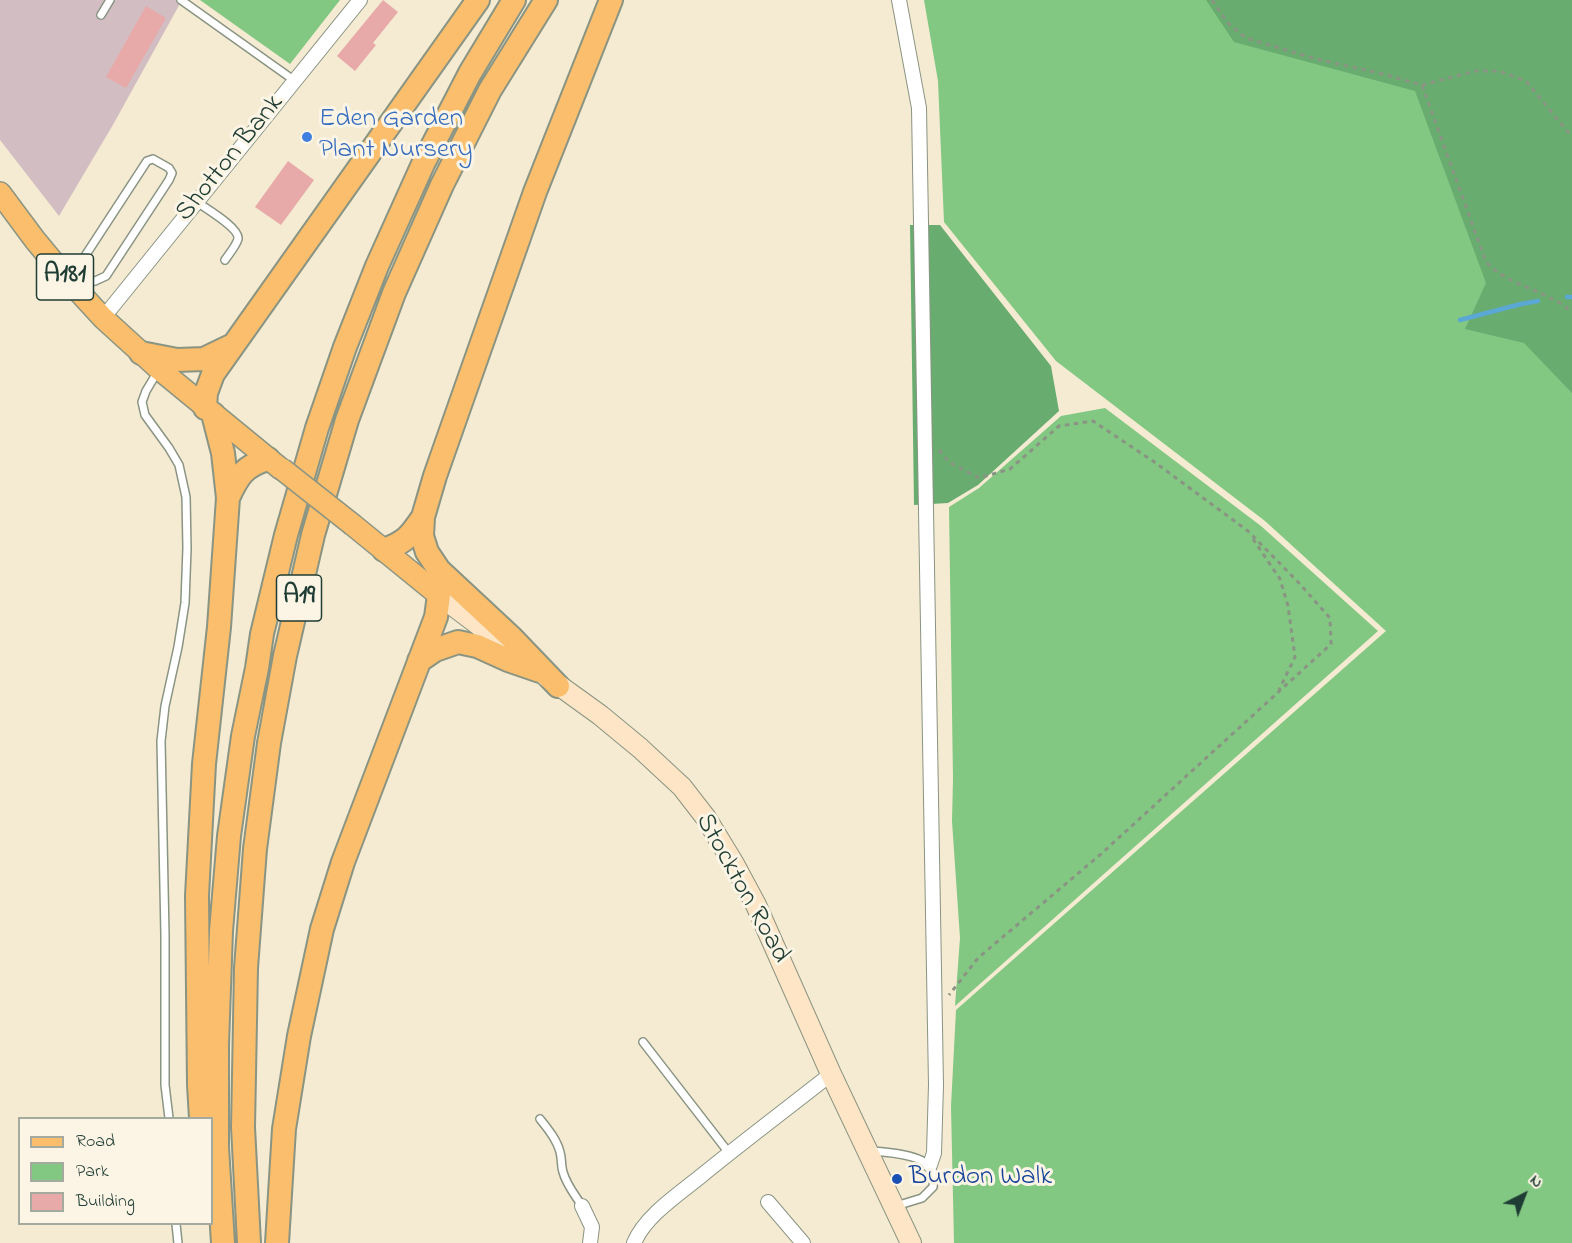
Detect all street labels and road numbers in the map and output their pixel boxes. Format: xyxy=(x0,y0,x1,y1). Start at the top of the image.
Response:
street label: Shotton Bank xyxy=(170,89,292,229)
road number: A181 xyxy=(36,254,94,300)
road number: A19 xyxy=(276,575,322,621)
street label: Stockton Road xyxy=(687,808,795,970)

